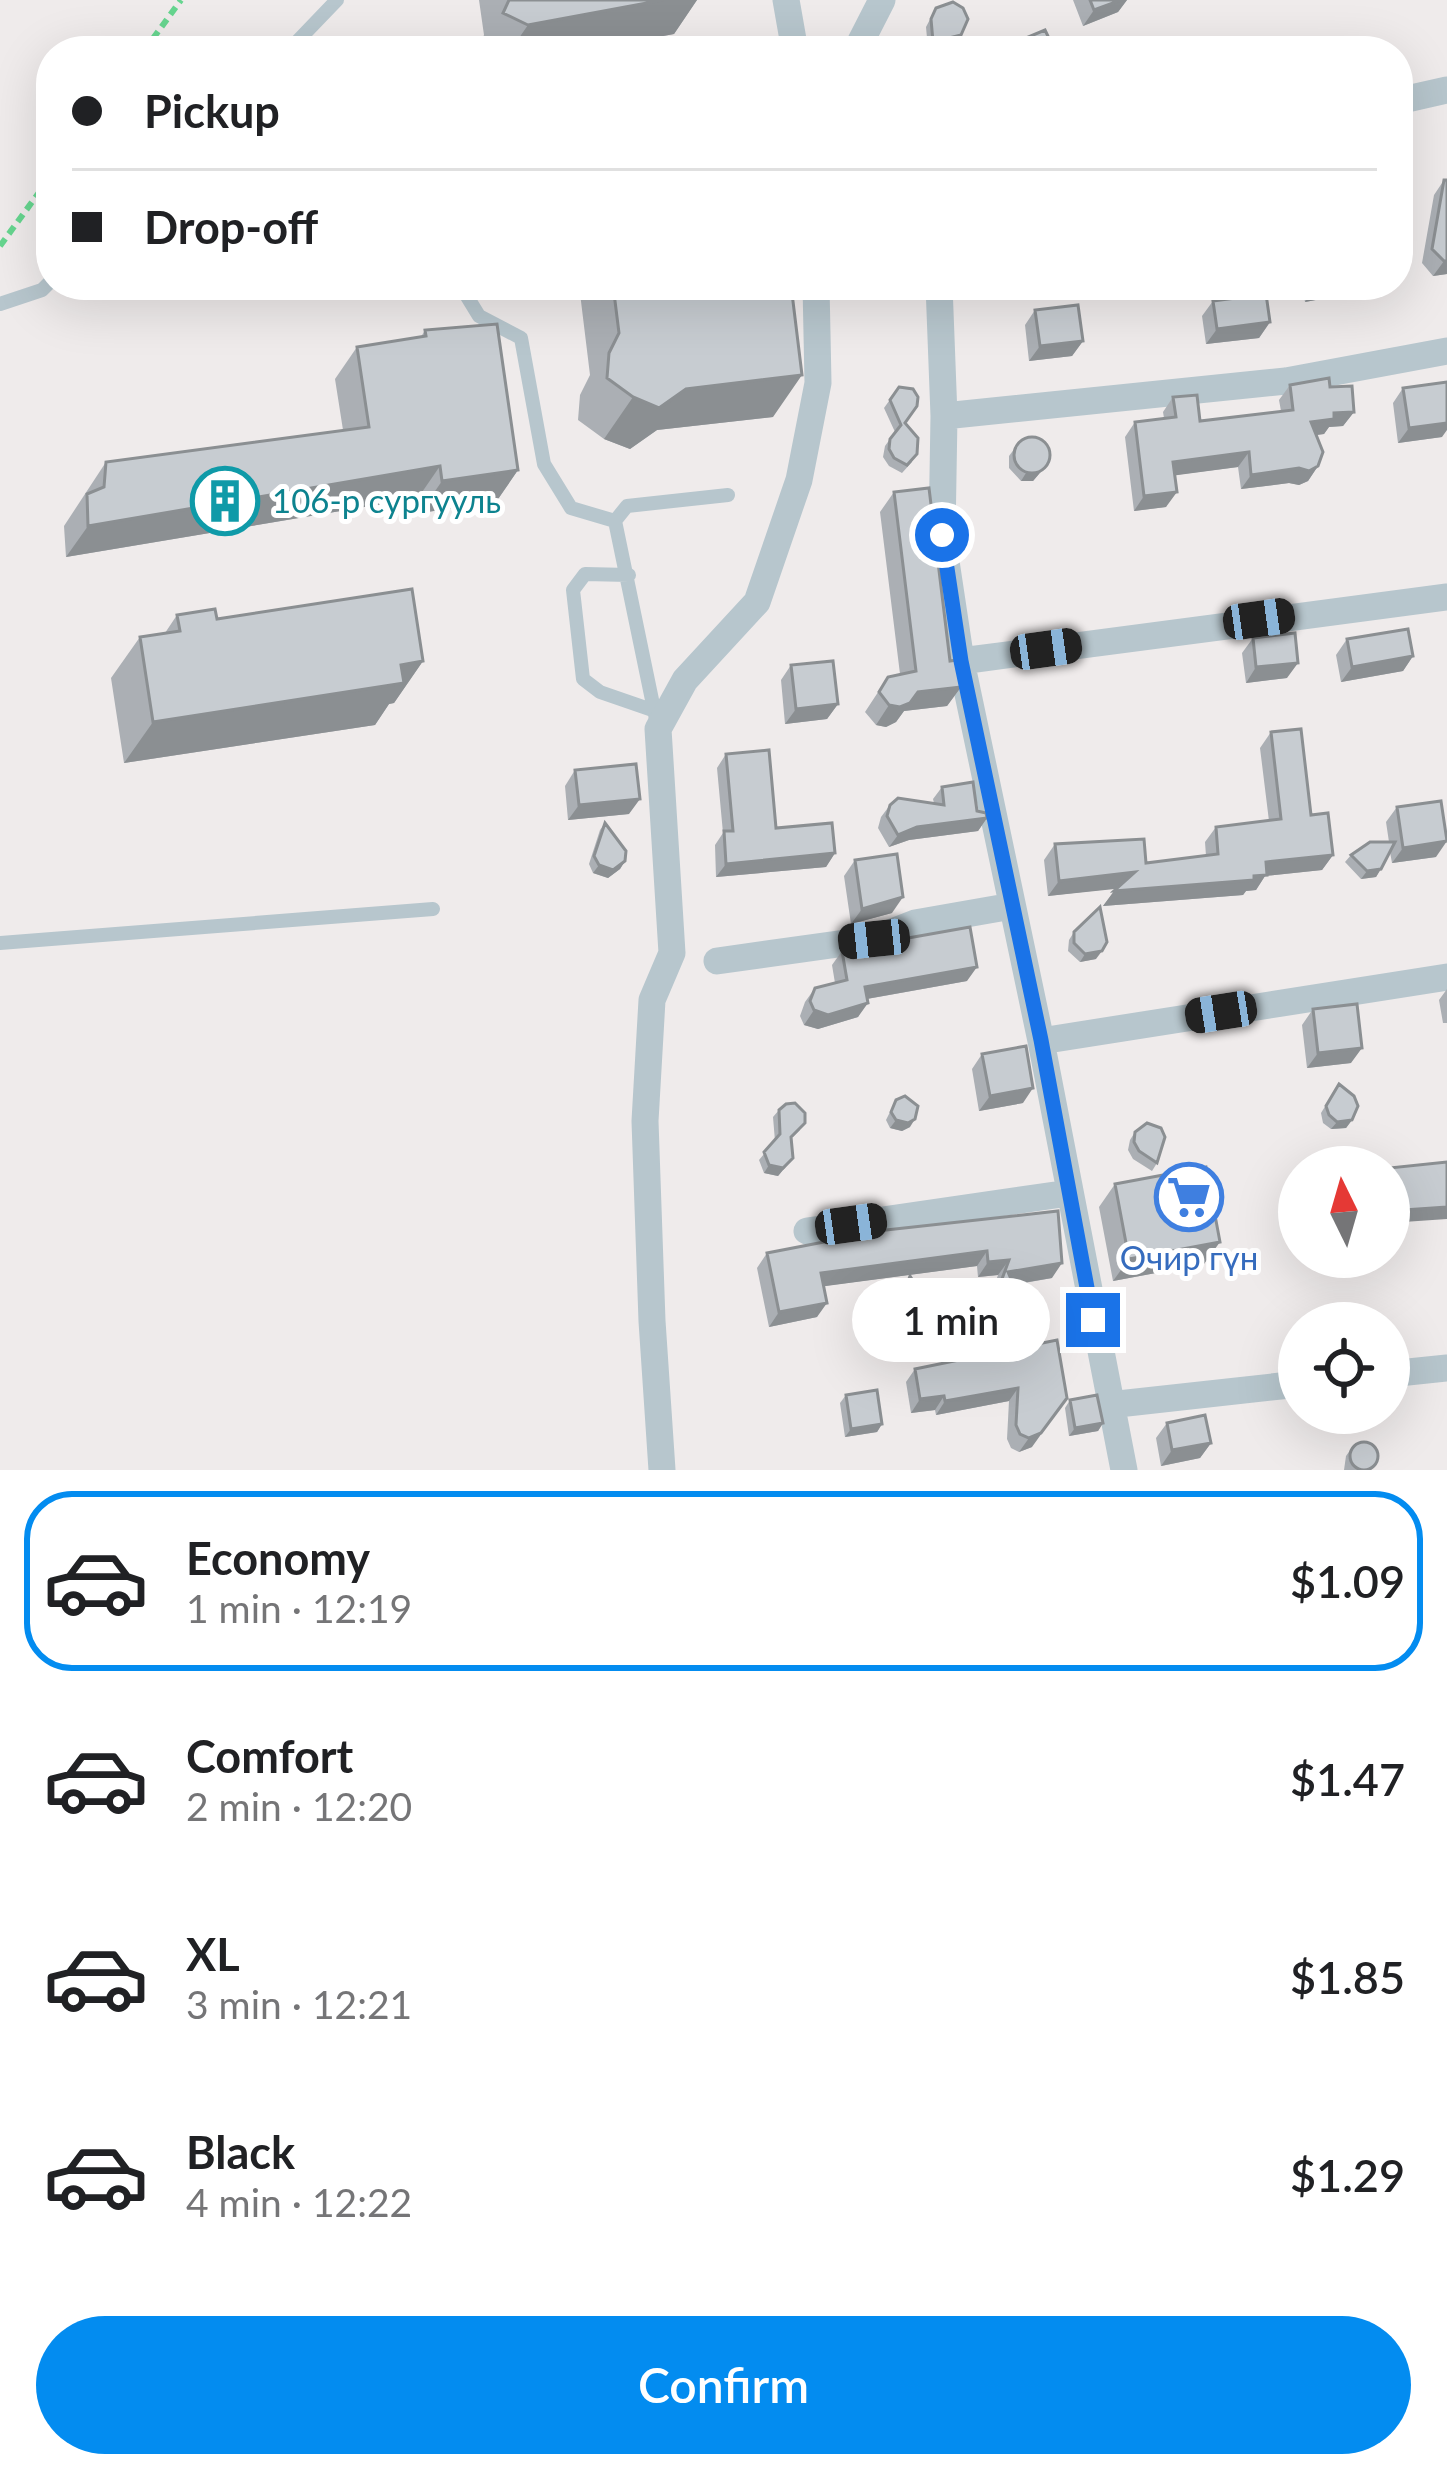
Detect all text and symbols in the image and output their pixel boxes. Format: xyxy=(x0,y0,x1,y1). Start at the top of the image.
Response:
text: Pickup xyxy=(144,84,280,138)
text: Drop-off xyxy=(144,200,318,254)
building icon: 106-р сургууль xyxy=(190,466,260,536)
place label: 106-р сургууль xyxy=(272,480,501,520)
route start xyxy=(915,508,969,562)
car xyxy=(1221,596,1297,642)
car xyxy=(1008,626,1084,672)
car xyxy=(836,917,912,961)
car xyxy=(1183,989,1259,1035)
north arrow xyxy=(1278,1146,1410,1278)
map controls xyxy=(1278,1146,1410,1434)
supermarket icon: Очир гүн xyxy=(1154,1162,1224,1232)
car xyxy=(813,1201,889,1247)
place label: Очир гүн xyxy=(1120,1237,1258,1277)
callout: 1 min xyxy=(853,1278,1051,1362)
route end xyxy=(1066,1293,1120,1347)
text: 1 min xyxy=(903,1297,999,1343)
button: locate xyxy=(1278,1302,1410,1434)
icon: car xyxy=(42,1527,150,1635)
text: Economy xyxy=(186,1531,370,1585)
text: $1.09 xyxy=(1290,1554,1405,1608)
text: 1 min · 12:19 xyxy=(186,1585,412,1631)
icon: car xyxy=(42,1725,150,1833)
text: Comfort xyxy=(186,1729,353,1783)
text: $1.47 xyxy=(1290,1752,1405,1806)
text: 2 min · 12:20 xyxy=(186,1783,412,1829)
icon: car xyxy=(42,1923,150,2031)
text: XL xyxy=(186,1927,240,1981)
text: $1.85 xyxy=(1290,1950,1405,2004)
text: 3 min · 12:21 xyxy=(186,1981,412,2027)
icon: car xyxy=(42,2121,150,2229)
text: Black xyxy=(186,2125,295,2179)
text: $1.29 xyxy=(1290,2148,1405,2202)
text: 4 min · 12:22 xyxy=(186,2179,412,2225)
button: Confirm xyxy=(36,2316,1411,2454)

